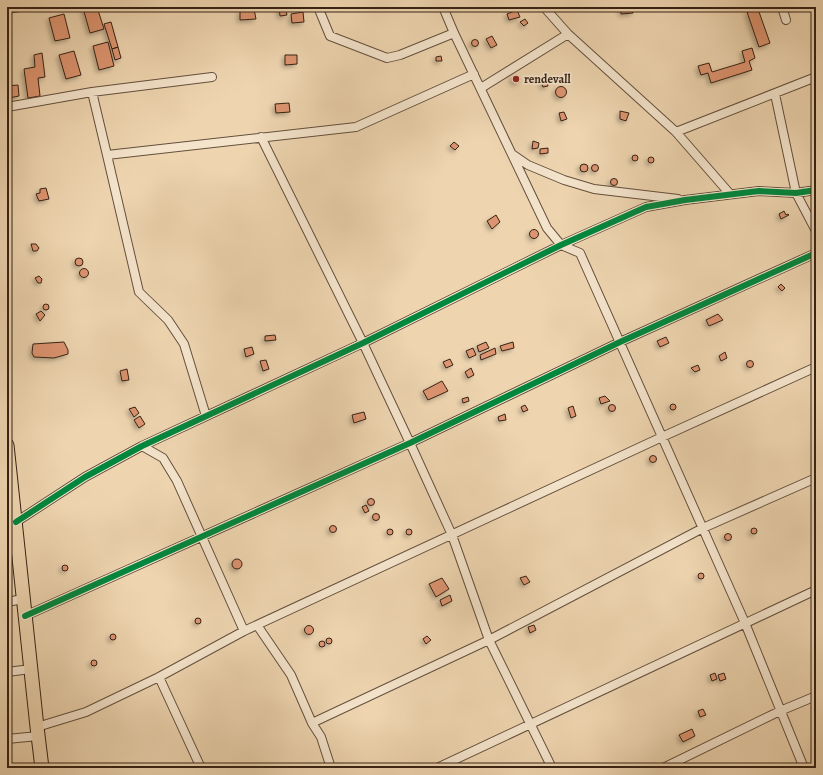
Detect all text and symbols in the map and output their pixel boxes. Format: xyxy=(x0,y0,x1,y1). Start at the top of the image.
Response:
place label: rendevall xyxy=(524,71,571,87)
marker: rendevall xyxy=(511,74,521,84)

